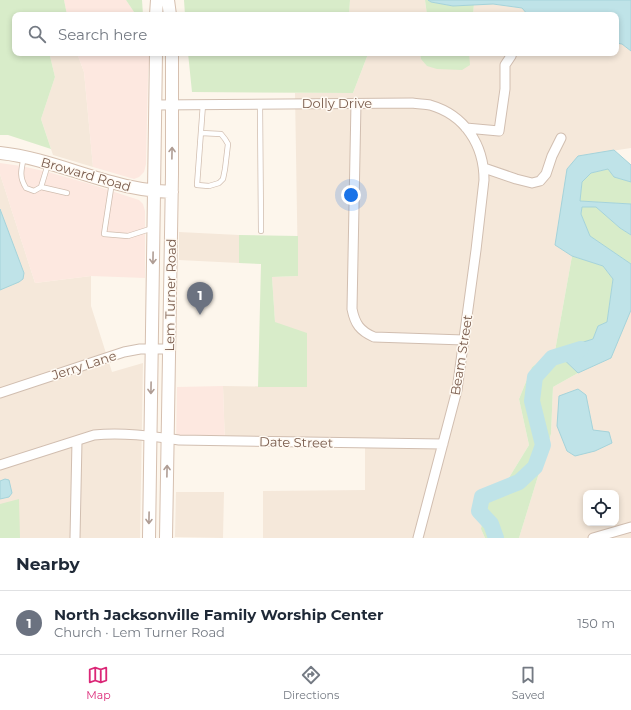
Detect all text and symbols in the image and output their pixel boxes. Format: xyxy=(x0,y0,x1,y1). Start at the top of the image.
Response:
search box xyxy=(12,12,619,56)
icon: search xyxy=(26,23,48,45)
text: Search here xyxy=(58,25,147,44)
street label: Dolly Drive xyxy=(302,95,372,111)
one-way arrow xyxy=(168,147,176,160)
street label: Broward Road xyxy=(39,154,133,194)
your location xyxy=(341,185,361,205)
street label: Lem Turner Road xyxy=(161,238,179,352)
one-way arrow xyxy=(149,251,157,264)
pin: 1 xyxy=(187,282,213,315)
street label: Beam Street xyxy=(447,313,475,397)
street label: Jerry Lane xyxy=(49,347,118,383)
one-way arrow xyxy=(147,381,155,394)
street label: Date Street xyxy=(259,433,333,451)
one-way arrow xyxy=(163,465,171,478)
map controls xyxy=(583,490,619,526)
button: locate xyxy=(583,490,619,526)
one-way arrow xyxy=(145,511,153,524)
text: Nearby xyxy=(16,554,80,574)
text: North Jacksonville Family Worship Center xyxy=(54,605,383,624)
text: 1 xyxy=(26,615,32,631)
text: 150 m xyxy=(577,615,615,631)
text: Church · Lem Turner Road xyxy=(54,624,225,640)
tab: Map xyxy=(86,664,111,702)
tab: Directions xyxy=(283,664,339,702)
tab: Saved xyxy=(512,664,545,702)

